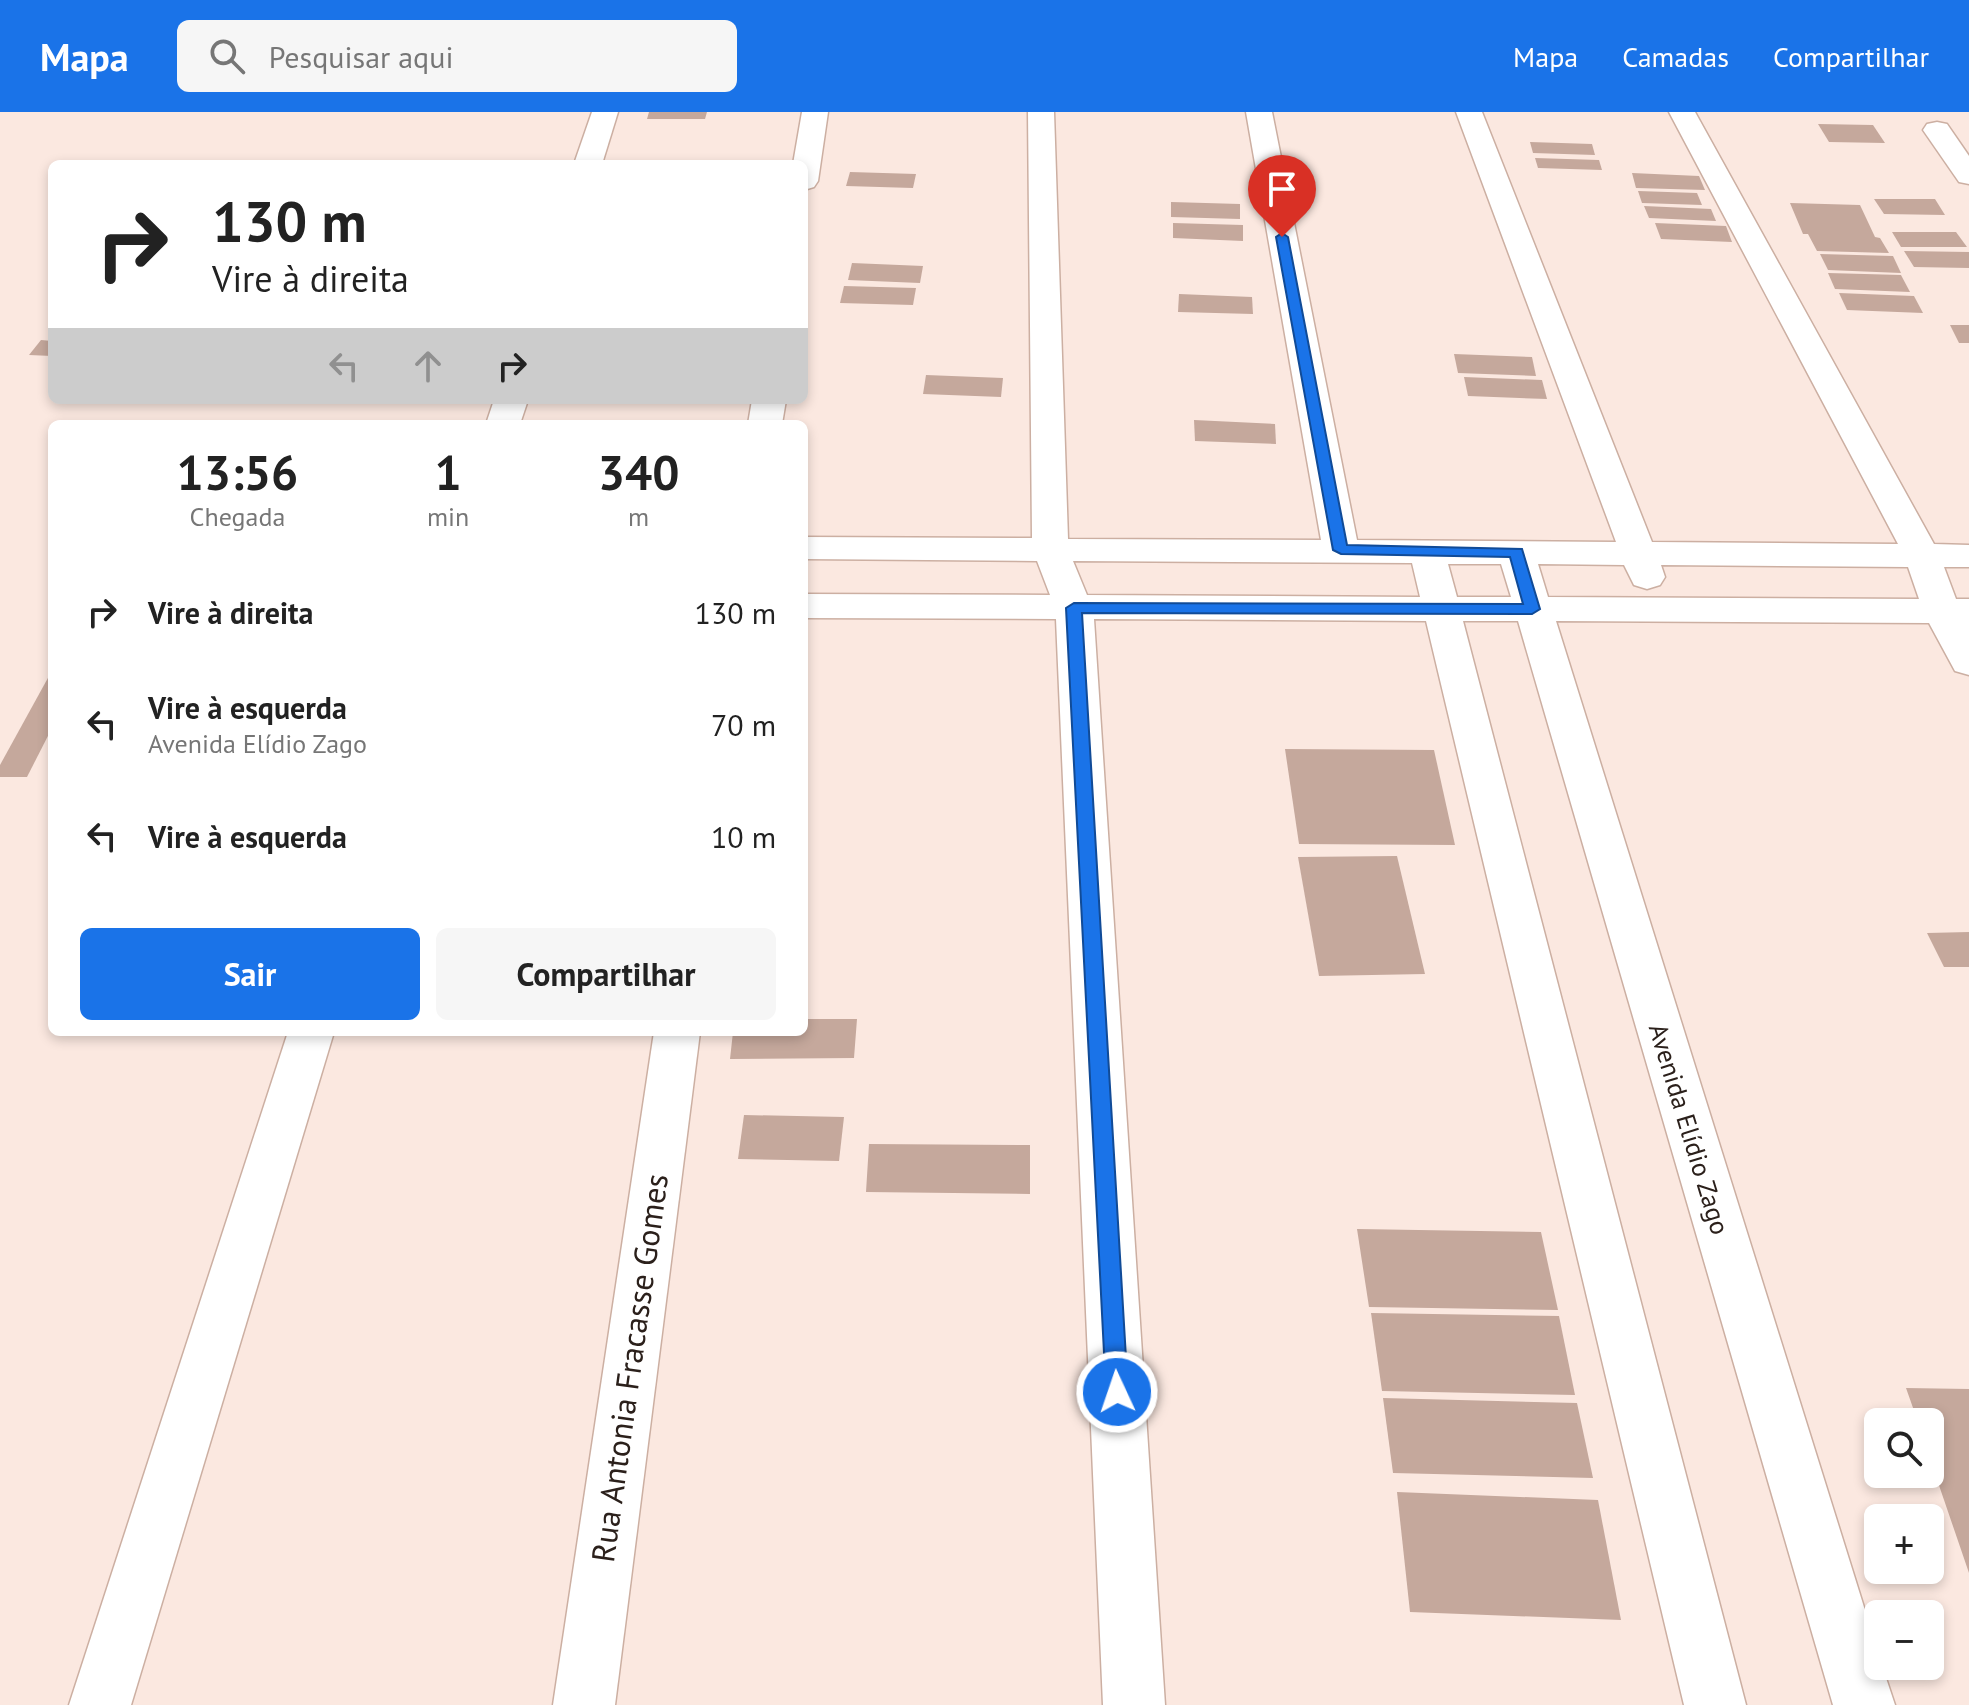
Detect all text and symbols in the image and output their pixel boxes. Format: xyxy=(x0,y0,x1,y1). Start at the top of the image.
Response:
search box xyxy=(177,20,737,92)
text: Mapa xyxy=(40,32,129,81)
icon: search xyxy=(205,34,249,78)
text: Pesquisar aqui xyxy=(269,37,453,76)
text: Mapa xyxy=(1513,38,1578,75)
text: Camadas xyxy=(1622,38,1729,75)
text: Compartilhar xyxy=(1773,38,1929,75)
pin xyxy=(1248,155,1316,237)
icon: arrive xyxy=(1260,167,1304,211)
text: 130 m xyxy=(212,185,367,257)
icon: right xyxy=(80,192,184,296)
text: Vire à direita xyxy=(212,255,409,302)
icon: left xyxy=(322,344,366,388)
icon: ahead xyxy=(406,344,450,388)
icon: right xyxy=(490,344,534,388)
text: 13:56 xyxy=(177,441,298,503)
text: 1 xyxy=(434,441,462,503)
text: 340 xyxy=(598,441,679,503)
text: Chegada xyxy=(190,500,285,533)
text: min xyxy=(427,500,469,533)
text: m xyxy=(628,500,649,533)
icon: right xyxy=(80,590,124,634)
text: Vire à direita xyxy=(148,593,313,632)
text: 130 m xyxy=(695,593,776,632)
text: Vire à esquerda xyxy=(148,688,347,727)
icon: left xyxy=(80,702,124,746)
text: 70 m xyxy=(711,705,776,744)
text: Avenida Elídio Zago xyxy=(148,727,367,760)
icon: left xyxy=(80,814,124,858)
text: Vire à esquerda xyxy=(148,817,347,856)
text: 10 m xyxy=(711,817,776,856)
button: Sair xyxy=(80,928,420,1020)
button: Compartilhar xyxy=(436,928,776,1020)
street label: Avenida Elídio Zago xyxy=(1642,1019,1737,1238)
street label: Rua Antonia Fracasse Gomes xyxy=(581,1171,677,1565)
position arrow xyxy=(1075,1350,1159,1434)
map controls xyxy=(1864,1408,1944,1680)
button: search xyxy=(1864,1408,1944,1488)
button: + xyxy=(1864,1504,1944,1584)
button: − xyxy=(1864,1600,1944,1680)

